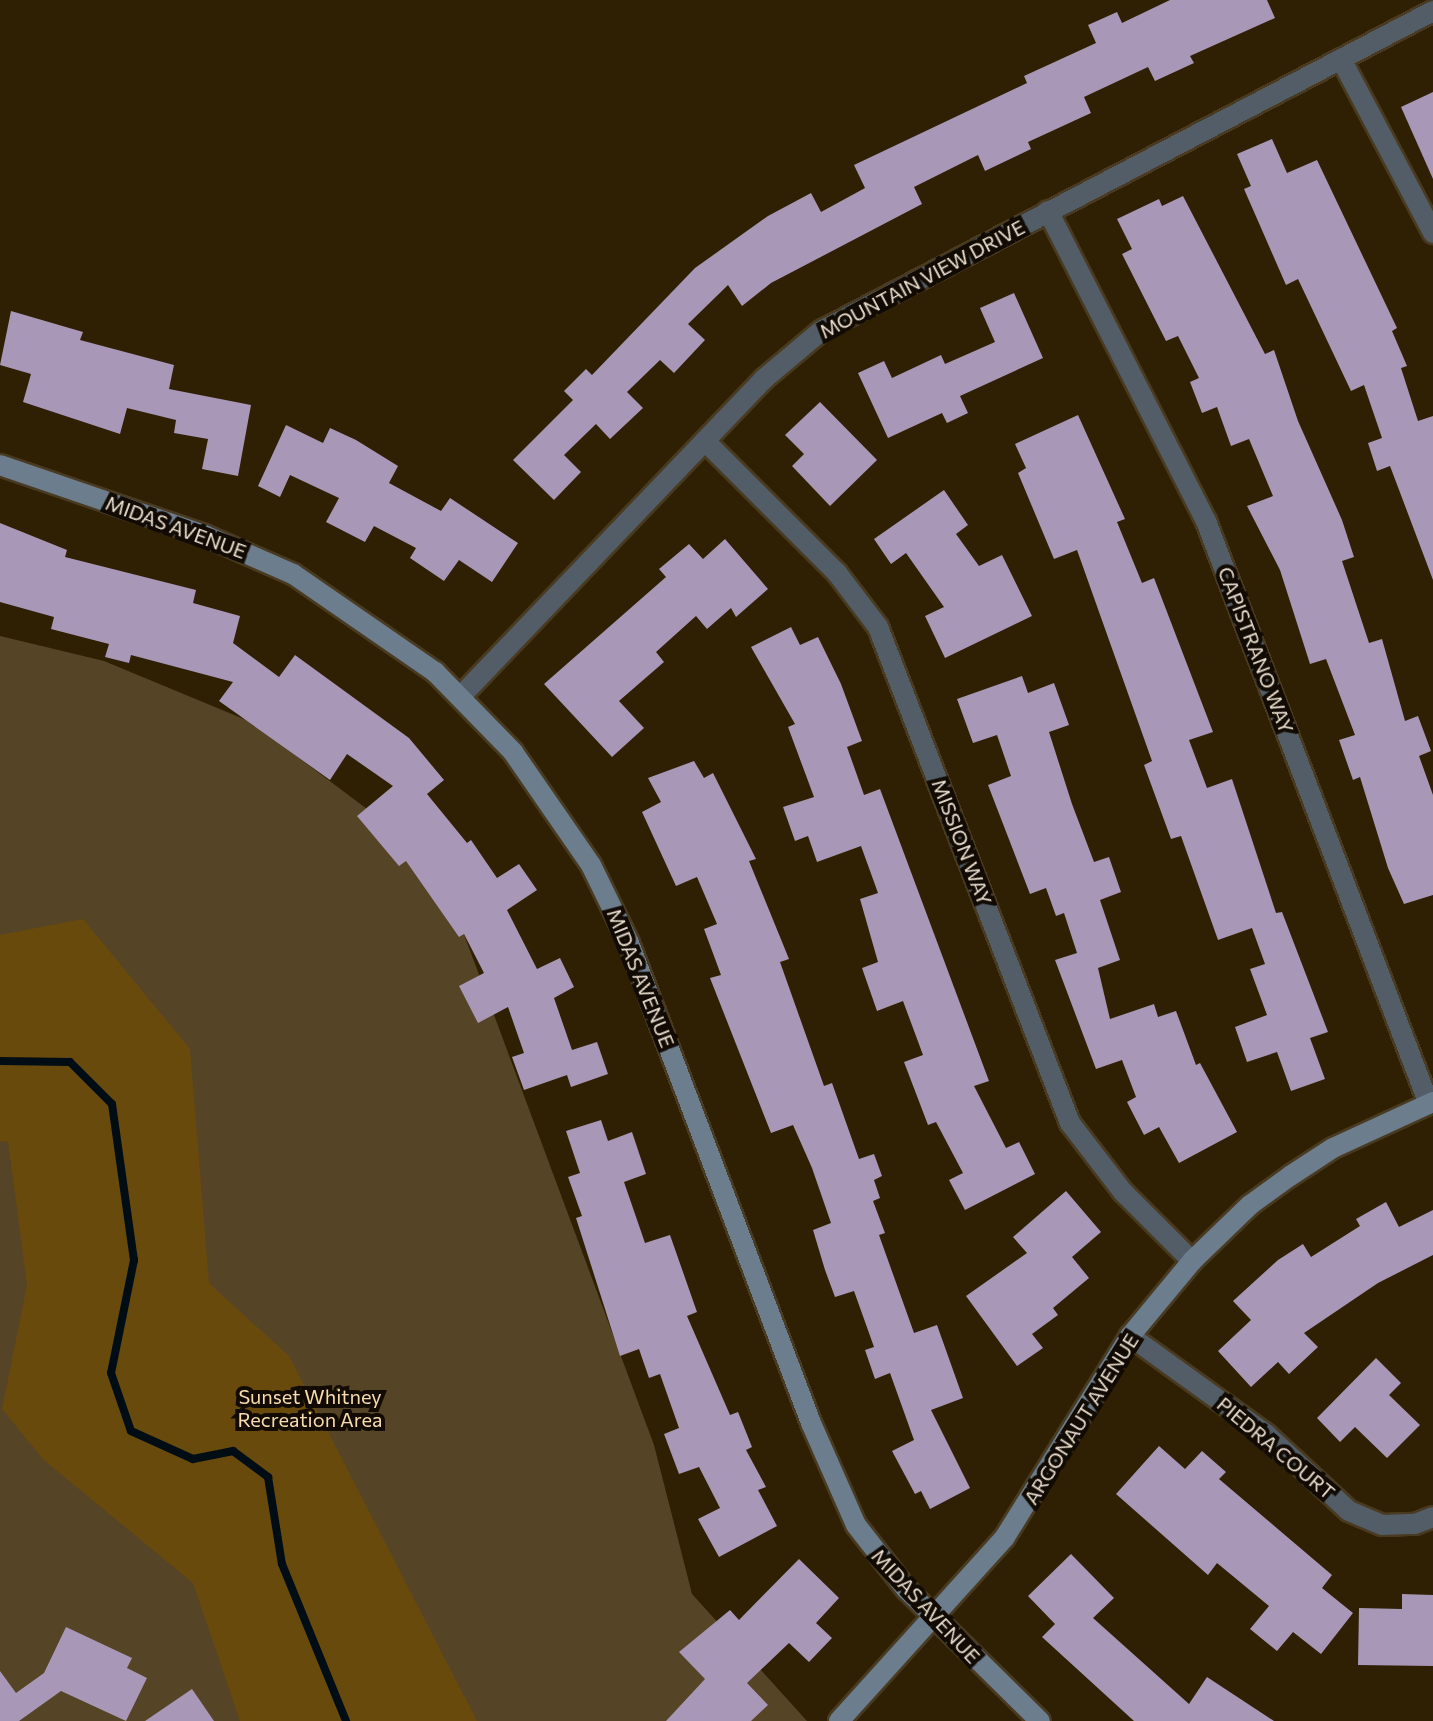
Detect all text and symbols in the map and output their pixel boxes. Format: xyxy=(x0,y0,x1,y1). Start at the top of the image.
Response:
street label: MOUNTAIN VIEW DRIVE xyxy=(815,215,1029,343)
street label: MIDAS AVENUE xyxy=(102,490,250,564)
street label: CAPISTRANO WAY xyxy=(1213,563,1299,737)
street label: MISSION WAY xyxy=(927,776,997,908)
street label: MIDAS AVENUE xyxy=(602,905,680,1051)
street label: ARGONAUT AVENUE xyxy=(1019,1329,1143,1509)
park label: Sunset Whitney Recreation Area xyxy=(238,1384,382,1431)
street label: PIEDRA COURT xyxy=(1212,1392,1340,1504)
street label: MIDAS AVENUE xyxy=(867,1544,985,1668)

